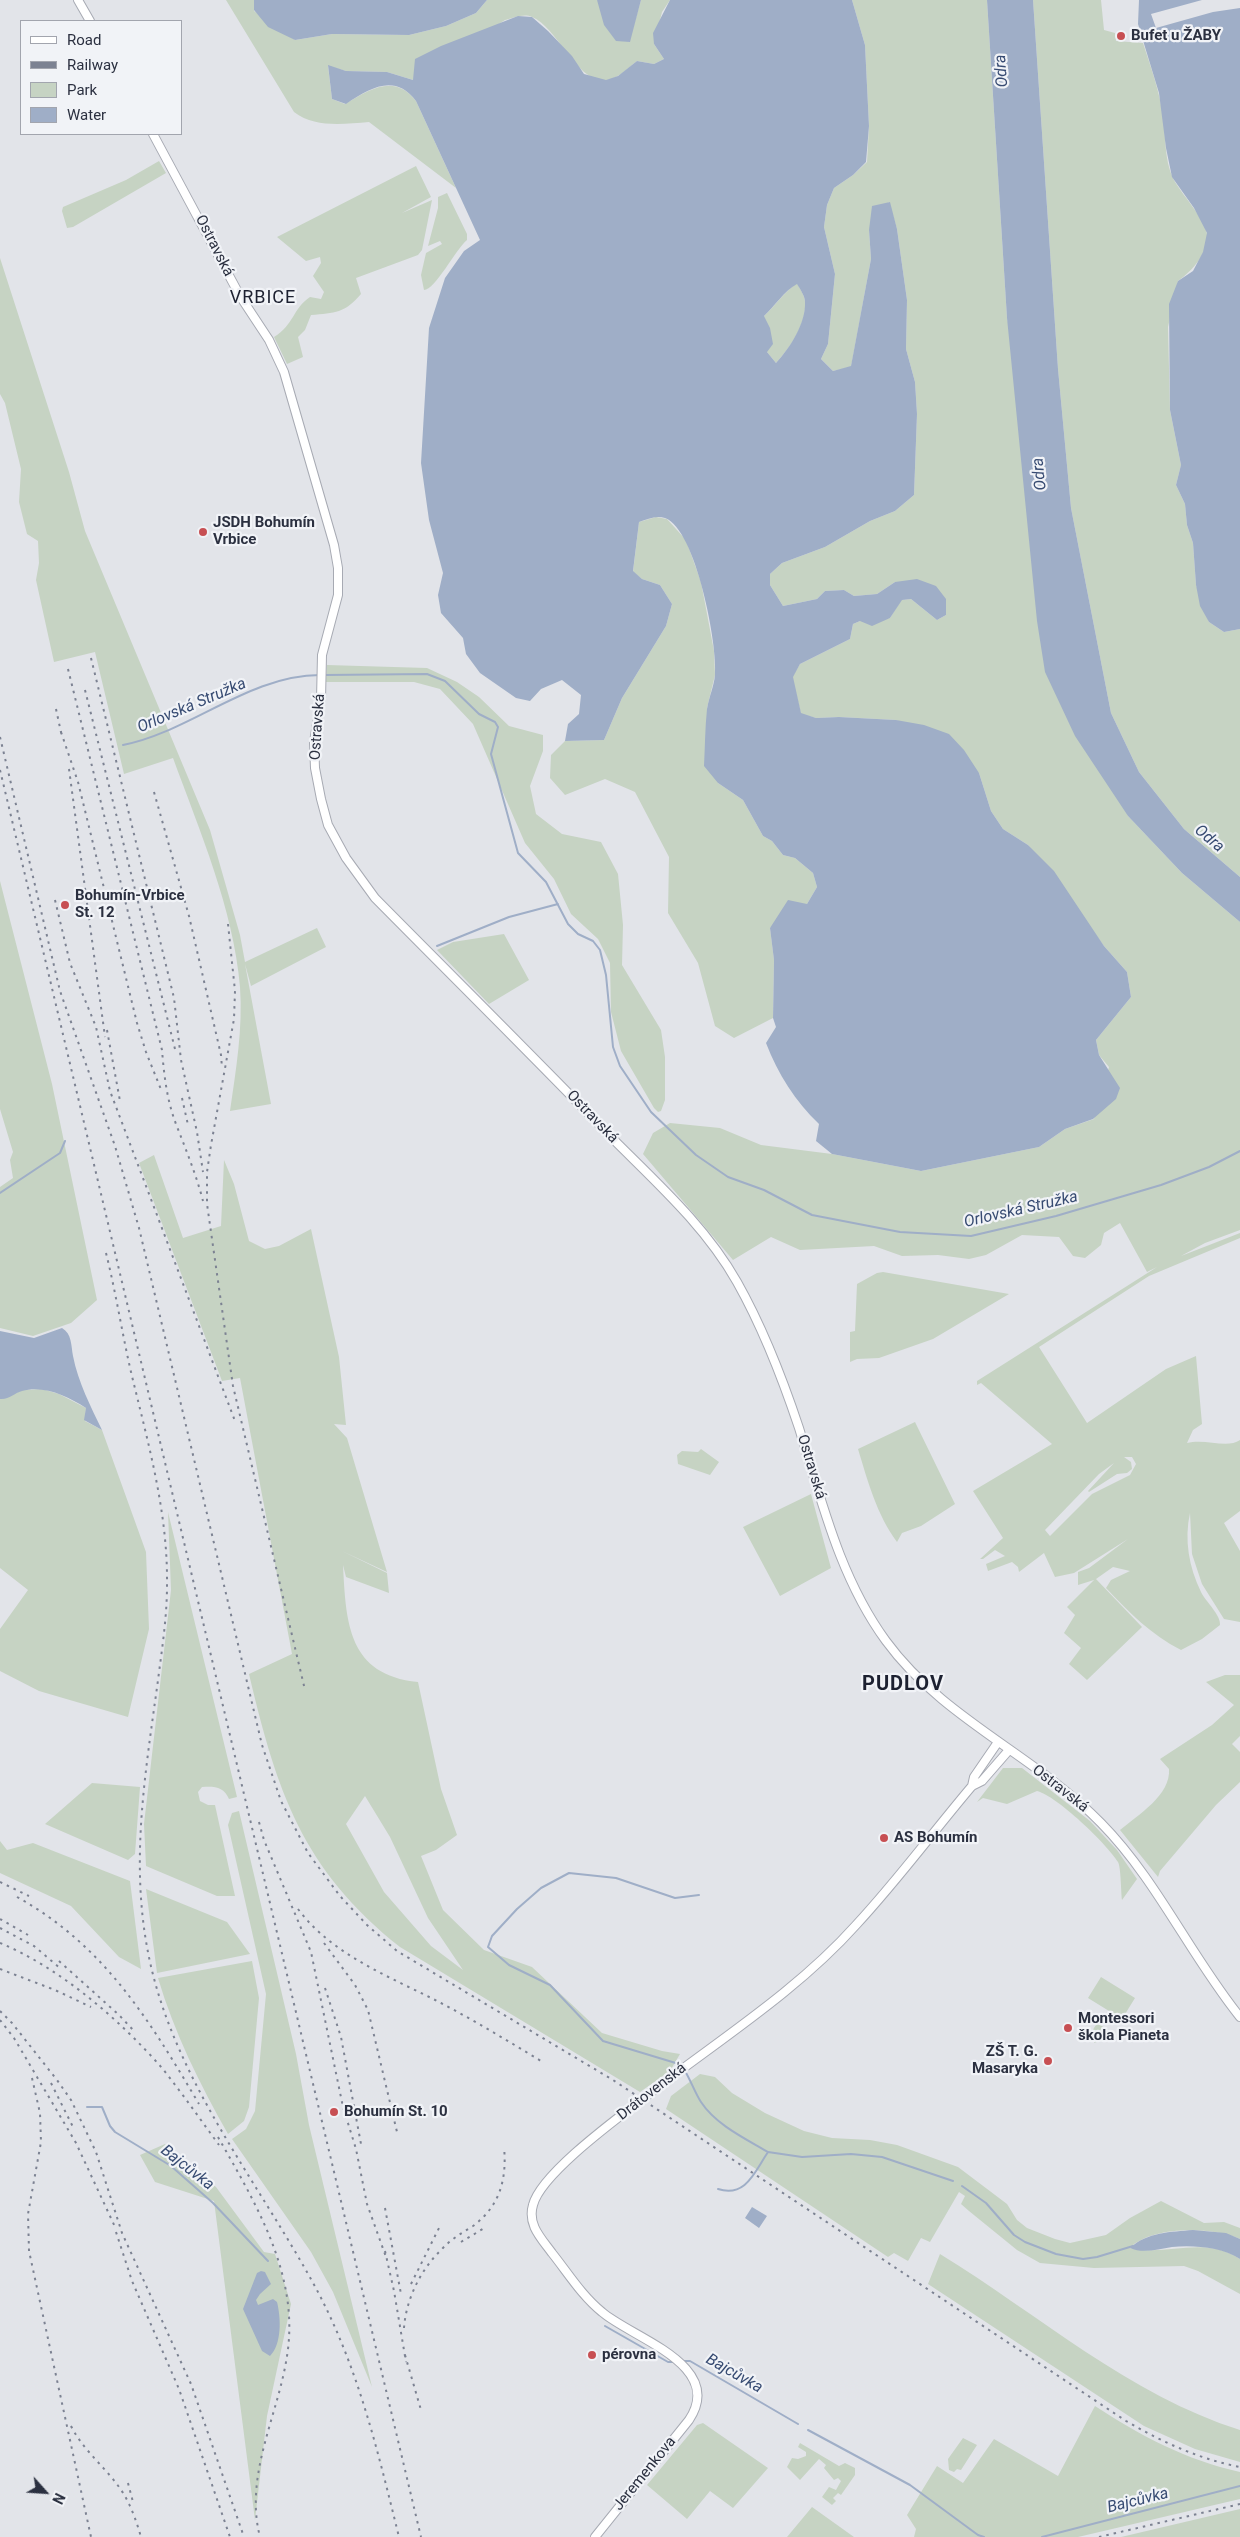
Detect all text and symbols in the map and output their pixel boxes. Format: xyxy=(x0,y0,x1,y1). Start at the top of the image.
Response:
legend xyxy=(20,20,182,135)
place label: Bufet u ŽABY xyxy=(1131,27,1221,45)
marker: Bufet u ŽABY xyxy=(1115,30,1127,42)
text: Road xyxy=(67,31,101,49)
water label: Odra xyxy=(991,54,1013,88)
text: Railway xyxy=(67,56,118,74)
text: Park xyxy=(67,81,97,99)
text: Water xyxy=(67,106,106,124)
street label: Ostravská xyxy=(191,212,237,280)
district label: VRBICE xyxy=(229,287,297,309)
water label: Odra xyxy=(1029,457,1051,491)
place label: JSDH Bohumín Vrbice xyxy=(213,514,315,549)
marker: JSDH Bohumín Vrbice xyxy=(197,526,209,538)
water label: Orlovská Stružka xyxy=(135,674,249,738)
street label: Ostravská xyxy=(307,693,329,761)
water label: Odra xyxy=(1190,821,1228,857)
place label: Bohumín-Vrbice St. 12 xyxy=(75,887,185,922)
marker: Bohumín-Vrbice St. 12 xyxy=(59,899,71,911)
street label: Ostravská xyxy=(562,1087,622,1147)
water label: Orlovská Stružka xyxy=(962,1188,1080,1232)
street label: Ostravská xyxy=(793,1433,829,1501)
district label: PUDLOV xyxy=(861,1673,945,1697)
street label: Ostravská xyxy=(1028,1761,1092,1817)
place label: AS Bohumín xyxy=(894,1829,977,1847)
marker: AS Bohumín xyxy=(878,1832,890,1844)
place label: Montessori škola Pianeta xyxy=(1078,2010,1169,2045)
marker: Montessori škola Pianeta xyxy=(1062,2022,1074,2034)
place label: ZŠ T. G. Masaryka xyxy=(972,2043,1038,2078)
marker: ZŠ T. G. Masaryka xyxy=(1042,2055,1054,2067)
street label: Drátovenská xyxy=(614,2059,690,2125)
place label: Bohumín St. 10 xyxy=(344,2103,448,2121)
marker: Bohumín St. 10 xyxy=(328,2106,340,2118)
water label: Bajcůvka xyxy=(157,2141,217,2195)
place label: pérovna xyxy=(602,2346,656,2364)
marker: pérovna xyxy=(586,2349,598,2361)
water label: Bajcůvka xyxy=(702,2350,766,2398)
street label: Jeremenkova xyxy=(610,2433,680,2515)
north arrow xyxy=(20,2467,70,2517)
water label: Bajcůvka xyxy=(1105,2484,1171,2518)
text: N xyxy=(49,2491,68,2507)

